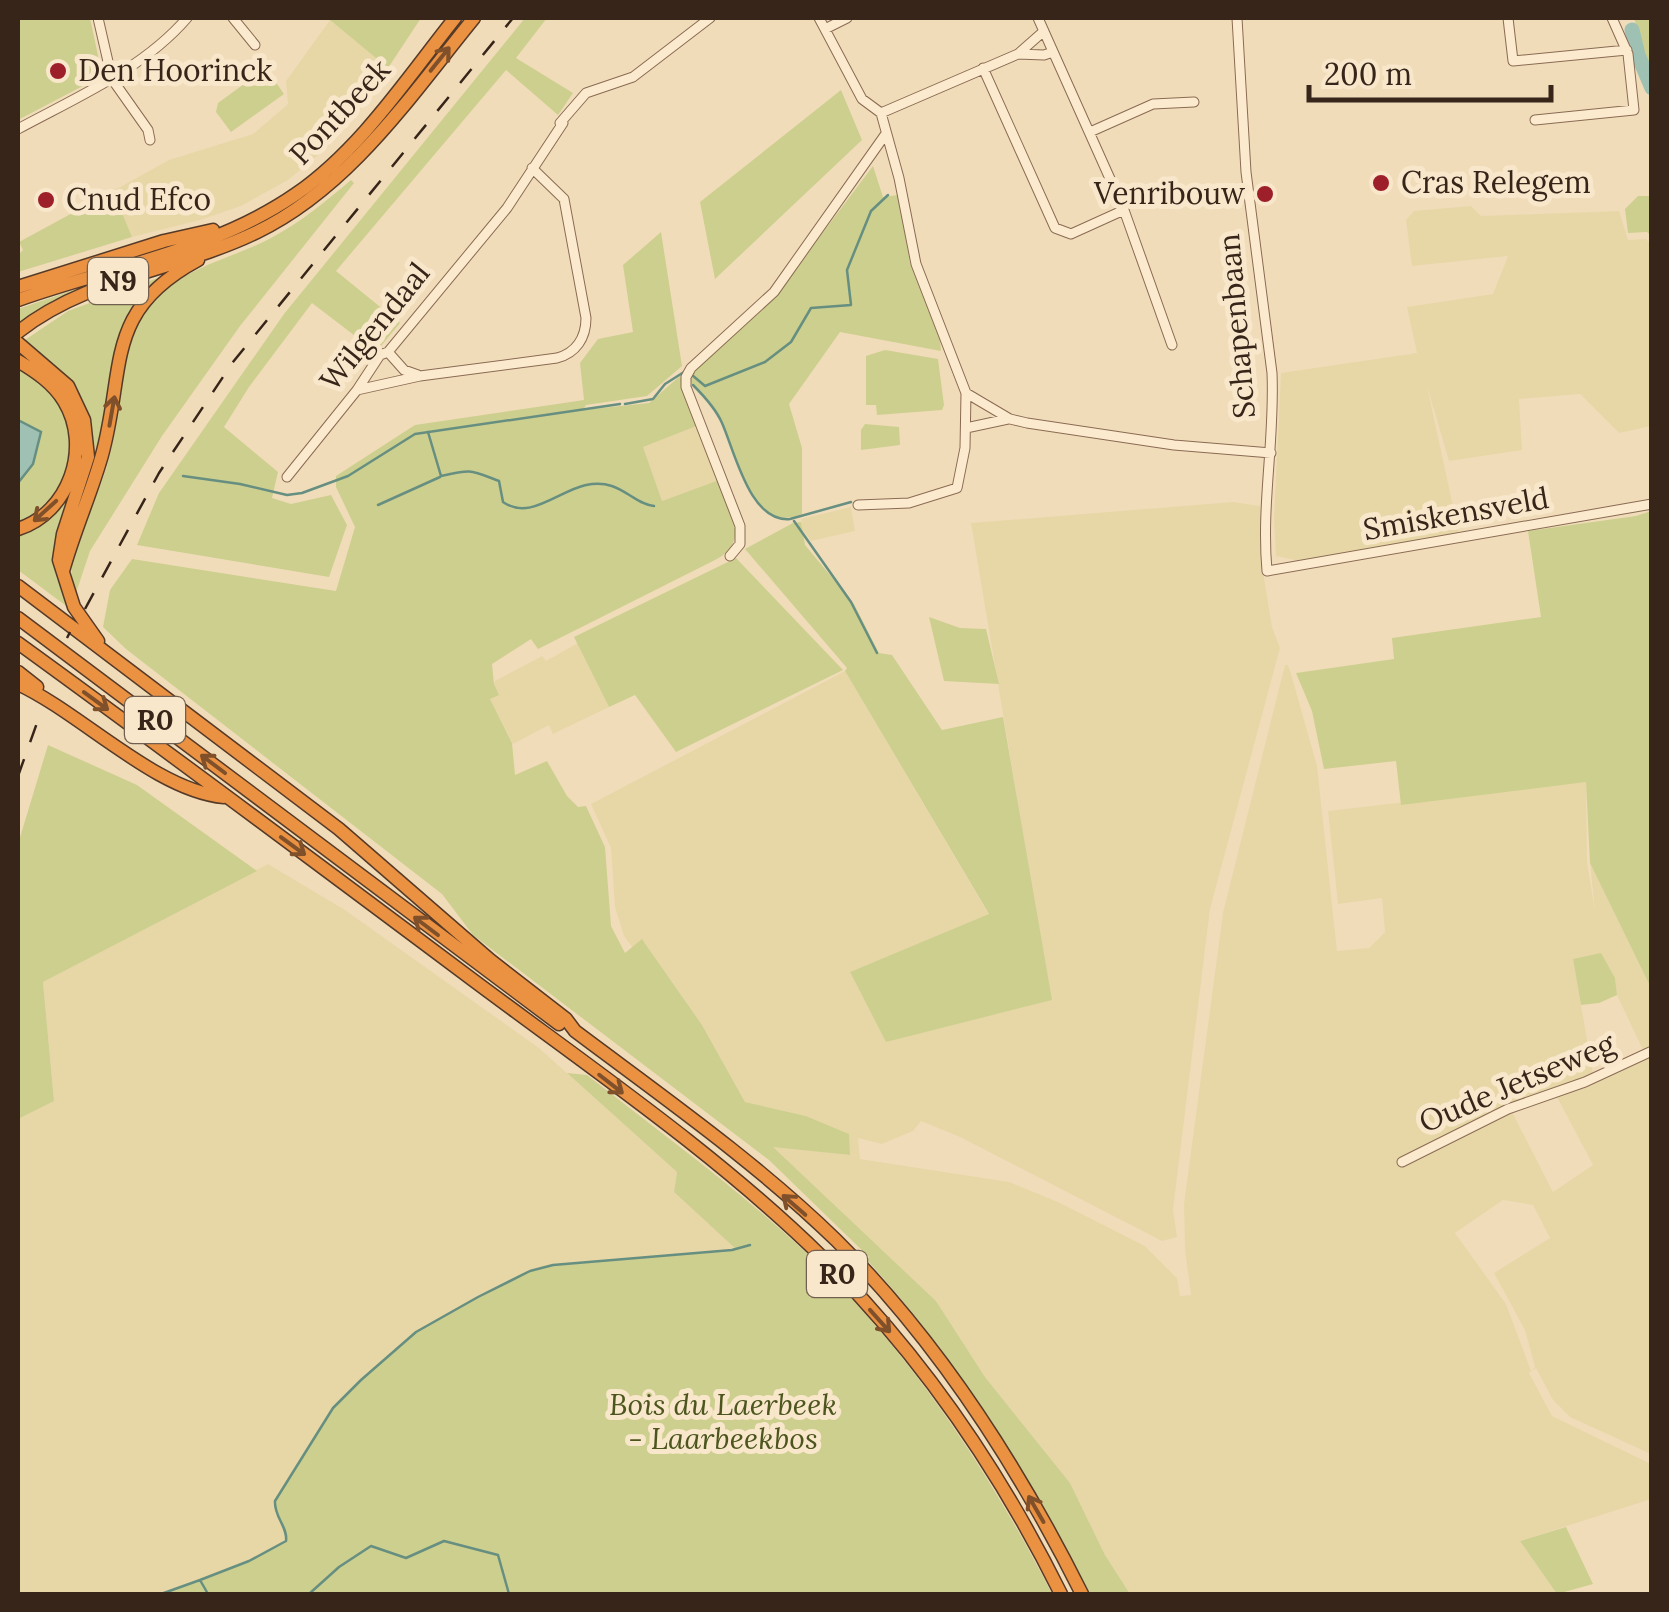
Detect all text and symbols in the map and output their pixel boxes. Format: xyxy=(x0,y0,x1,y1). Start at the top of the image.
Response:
scale bar xyxy=(1309,40,1552,102)
one-way arrow xyxy=(429,47,451,73)
street label: Pontbeek xyxy=(281,50,398,172)
place label: Den Hoorinck xyxy=(78,51,272,89)
text: 200 m xyxy=(1324,55,1412,93)
marker: Den Hoorinck xyxy=(47,60,69,82)
place label: Cras Relegem xyxy=(1401,163,1591,202)
marker: Cras Relegem xyxy=(1370,172,1392,194)
place label: Venribouw xyxy=(1093,174,1245,212)
place label: Cnud Efco xyxy=(66,180,211,218)
marker: Venribouw xyxy=(1254,183,1276,205)
marker: Cnud Efco xyxy=(35,189,57,211)
street label: Schapenbaan xyxy=(1209,232,1263,420)
street label: Wilgendaal xyxy=(311,255,438,399)
road number: N9 xyxy=(88,258,148,304)
one-way arrow xyxy=(103,395,122,428)
street label: Smiskensveld xyxy=(1360,478,1552,548)
one-way arrow xyxy=(33,500,58,523)
one-way arrow xyxy=(82,690,109,711)
road number: R0 xyxy=(125,697,185,743)
one-way arrow xyxy=(200,753,227,774)
one-way arrow xyxy=(279,836,306,857)
one-way arrow xyxy=(413,915,440,936)
street label: Oude Jetseweg xyxy=(1413,1023,1622,1141)
one-way arrow xyxy=(597,1073,624,1094)
one-way arrow xyxy=(782,1194,808,1216)
road number: R0 xyxy=(807,1251,867,1297)
one-way arrow xyxy=(869,1308,892,1333)
park label: Bois du Laerbeek - Laarbeekbos xyxy=(609,1385,837,1457)
one-way arrow xyxy=(1025,1494,1045,1524)

